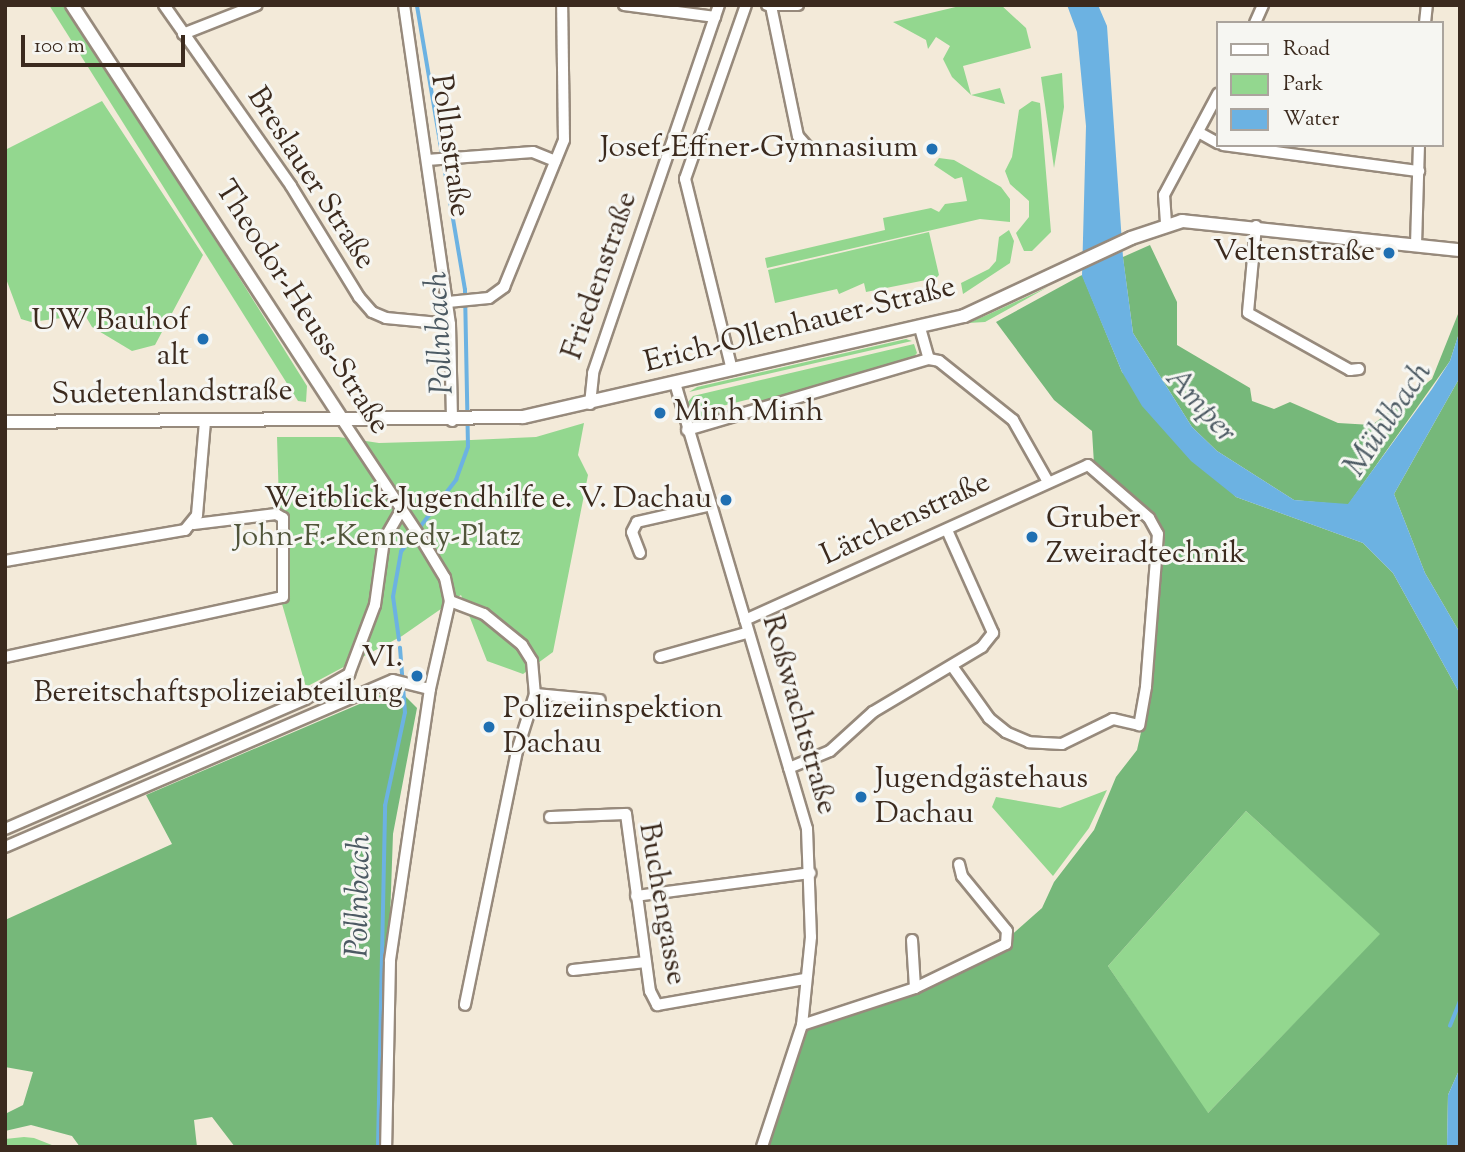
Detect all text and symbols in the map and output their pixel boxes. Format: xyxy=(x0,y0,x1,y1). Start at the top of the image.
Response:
scale bar xyxy=(24,21,189,65)
legend xyxy=(1216,21,1444,147)
text: 100 m xyxy=(34,32,85,62)
text: Road xyxy=(1283,35,1330,65)
text: Park xyxy=(1283,70,1323,100)
street label: Pollnstraße xyxy=(421,73,477,219)
street label: Breslauer Straße xyxy=(238,81,382,277)
text: Water xyxy=(1283,105,1339,135)
place label: Josef-Effner-Gymnasium xyxy=(600,131,918,167)
marker: Josef-Effner-Gymnasium xyxy=(924,141,940,157)
street label: Theodor-Heuss-Straße xyxy=(206,174,396,442)
street label: Friedenstraße xyxy=(555,187,647,365)
place label: Veltenstraße xyxy=(1213,235,1375,271)
marker: Veltenstraße xyxy=(1381,245,1397,261)
street label: Erich-Ollenhauer-Straße xyxy=(641,270,959,382)
water label: Pollnbach xyxy=(419,271,463,395)
place label: UW Bauhof alt xyxy=(31,304,189,374)
marker: UW Bauhof alt xyxy=(195,331,211,347)
water label: Mühlbach xyxy=(1337,355,1441,485)
water label: Amper xyxy=(1156,360,1244,452)
street label: Sudetenlandstraße xyxy=(51,374,293,414)
place label: Minh Minh xyxy=(674,395,823,431)
marker: Minh Minh xyxy=(652,405,668,421)
street label: Lärchenstraße xyxy=(816,465,996,575)
place label: Weitblick-Jugendhilfe e. V. Dachau xyxy=(264,482,712,518)
marker: Weitblick-Jugendhilfe e. V. Dachau xyxy=(718,492,734,508)
place label: Gruber Zweiradtechnik xyxy=(1046,502,1246,572)
park label: John-F.-Kennedy-Platz xyxy=(233,520,521,556)
marker: Gruber Zweiradtechnik xyxy=(1024,529,1040,545)
street label: Roßwachtstraße xyxy=(752,611,844,819)
place label: VI. Bereitschaftspolizeiabteilung xyxy=(34,641,403,712)
marker: VI. Bereitschaftspolizeiabteilung xyxy=(409,668,425,684)
place label: Polizeiinspektion Dachau xyxy=(503,692,723,762)
marker: Polizeiinspektion Dachau xyxy=(481,719,497,735)
place label: Jugendgästehaus Dachau xyxy=(875,762,1088,832)
marker: Jugendgästehaus Dachau xyxy=(853,789,869,805)
street label: Buchengasse xyxy=(629,820,693,988)
water label: Pollnbach xyxy=(340,834,380,958)

